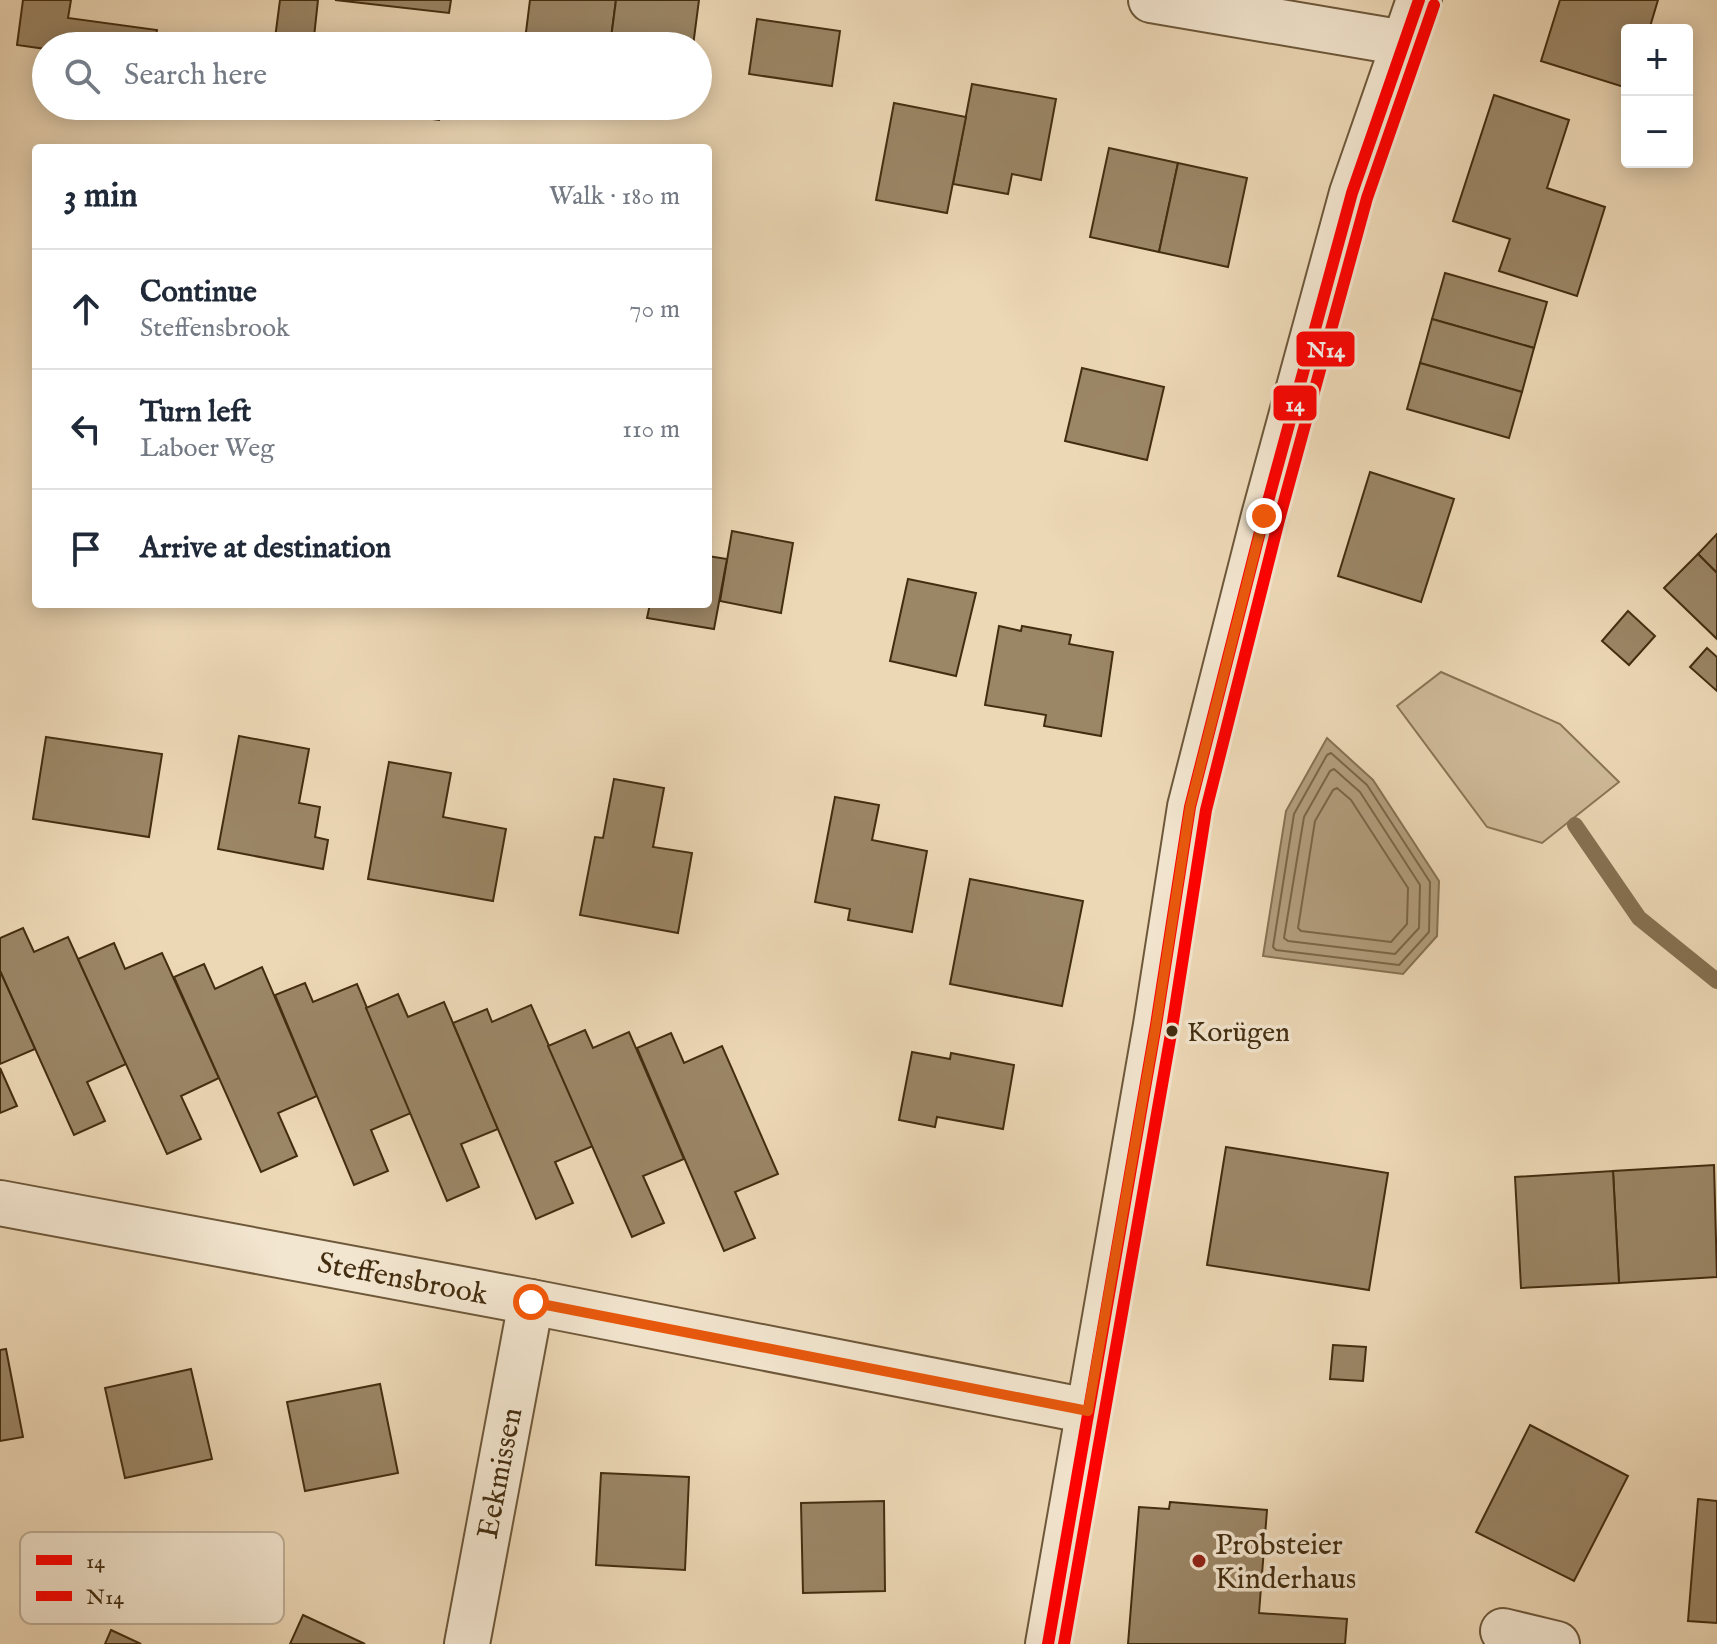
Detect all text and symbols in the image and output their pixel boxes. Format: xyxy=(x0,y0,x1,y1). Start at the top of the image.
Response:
map controls xyxy=(1621,24,1693,168)
button: + xyxy=(1621,24,1693,96)
search box xyxy=(32,32,712,120)
icon: search xyxy=(60,54,104,98)
text: Search here xyxy=(124,57,267,95)
button: − xyxy=(1621,96,1693,168)
text: 3 min xyxy=(64,175,138,218)
text: Walk · 180 m xyxy=(549,180,680,213)
text: Continue xyxy=(140,274,257,312)
icon: ahead xyxy=(64,287,108,331)
text: 70 m xyxy=(629,293,680,326)
text: Steffensbrook xyxy=(140,312,290,345)
line badge: N14 xyxy=(1295,330,1356,368)
text: N14 xyxy=(1306,337,1346,365)
line badge: 14 xyxy=(1272,384,1318,422)
text: 14 xyxy=(1286,391,1306,419)
text: Turn left xyxy=(140,394,251,432)
icon: left xyxy=(64,407,108,451)
text: 110 m xyxy=(622,413,680,446)
text: Laboer Weg xyxy=(140,432,274,465)
route end xyxy=(1246,498,1282,534)
icon: arrive xyxy=(64,527,108,571)
text: Arrive at destination xyxy=(140,530,391,568)
place label: Korügen xyxy=(1187,1016,1290,1051)
marker: Korügen xyxy=(1164,1023,1180,1039)
street label: Steffensbrook xyxy=(314,1245,492,1315)
route start xyxy=(513,1284,549,1320)
street label: Eekmissen xyxy=(470,1405,532,1542)
place label: Probsteier Kinderhaus xyxy=(1215,1527,1356,1599)
legend xyxy=(20,1532,284,1624)
text: 14 xyxy=(86,1548,105,1576)
marker: Probsteier Kinderhaus xyxy=(1190,1552,1208,1570)
text: N14 xyxy=(86,1584,124,1612)

